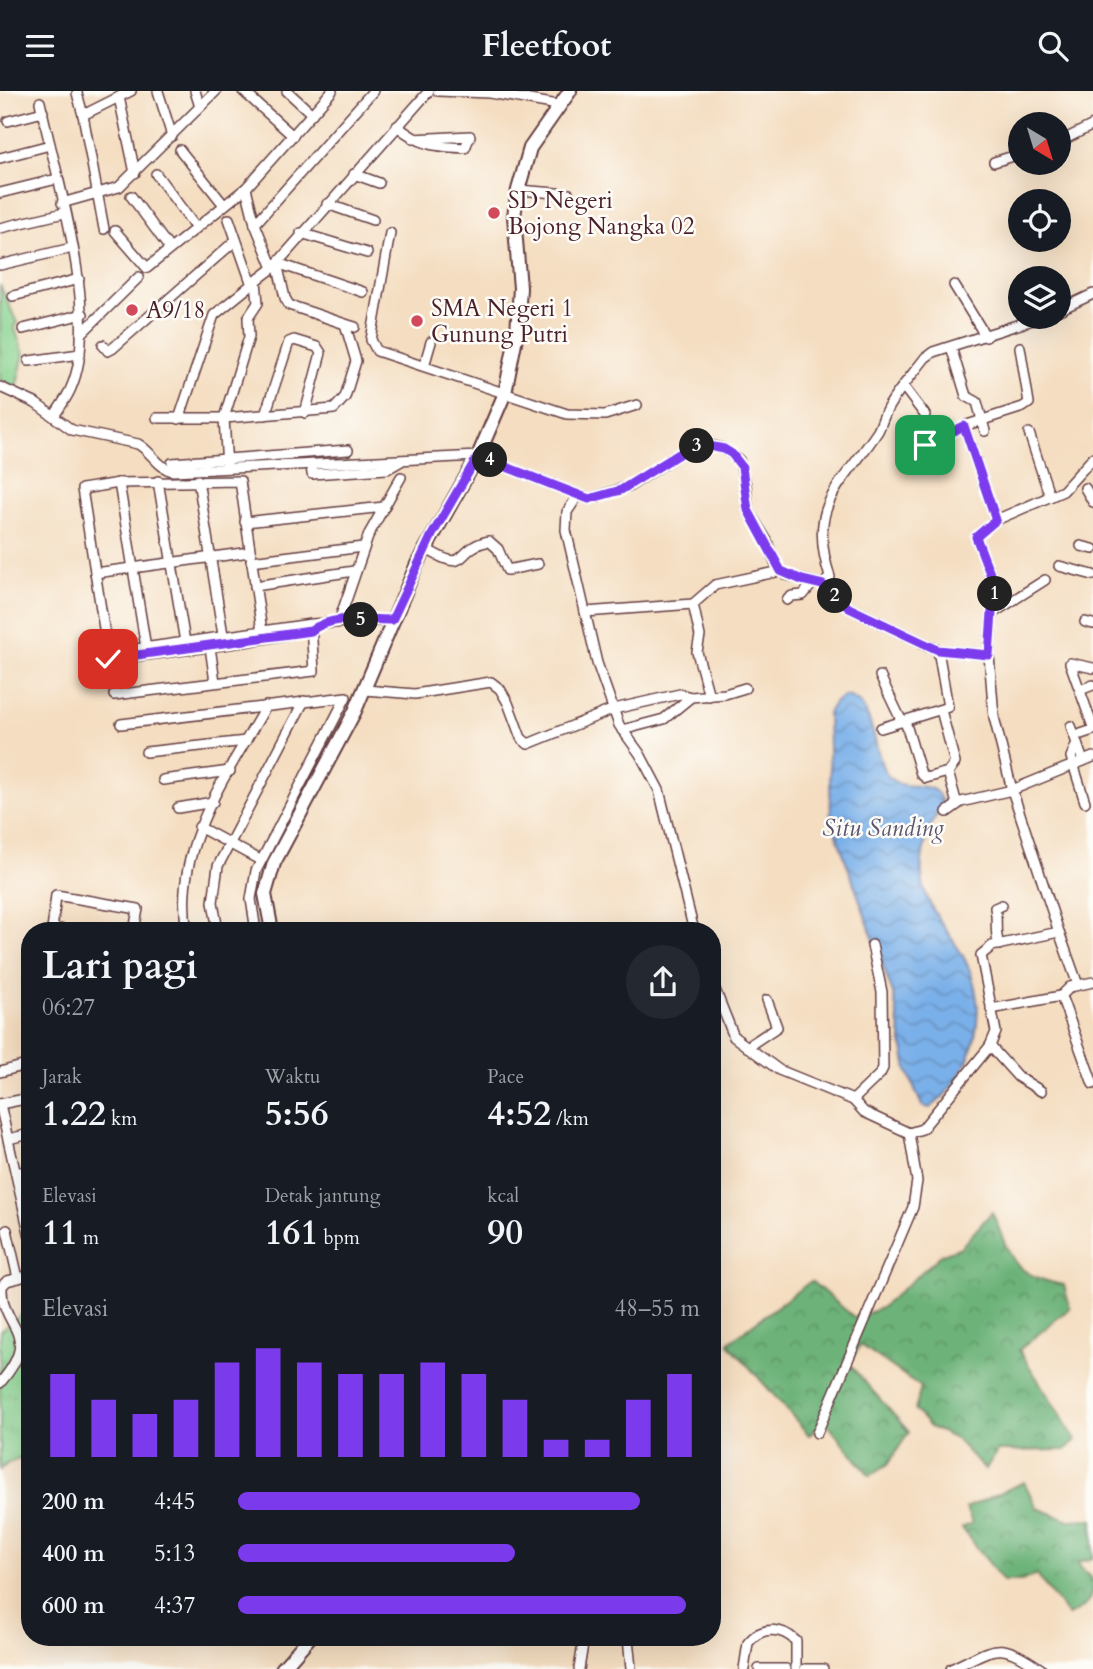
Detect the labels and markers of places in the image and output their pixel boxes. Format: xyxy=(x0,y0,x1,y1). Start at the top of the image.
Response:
place label: SD Negeri Bojong Nangka 02 xyxy=(508,185,695,242)
marker: SD Negeri Bojong Nangka 02 xyxy=(486,205,502,221)
place label: SMA Negeri 1 Gunung Putri xyxy=(431,293,573,350)
place label: A9/18 xyxy=(146,295,205,326)
marker: A9/18 xyxy=(124,302,140,318)
marker: SMA Negeri 1 Gunung Putri xyxy=(409,313,425,329)
pin xyxy=(895,415,955,475)
pin: 3 xyxy=(680,429,714,463)
pin: 4 xyxy=(472,443,508,477)
pin: 1 xyxy=(978,577,1012,611)
pin: 2 xyxy=(818,579,852,613)
pin: 5 xyxy=(344,603,378,637)
pin xyxy=(78,629,138,689)

